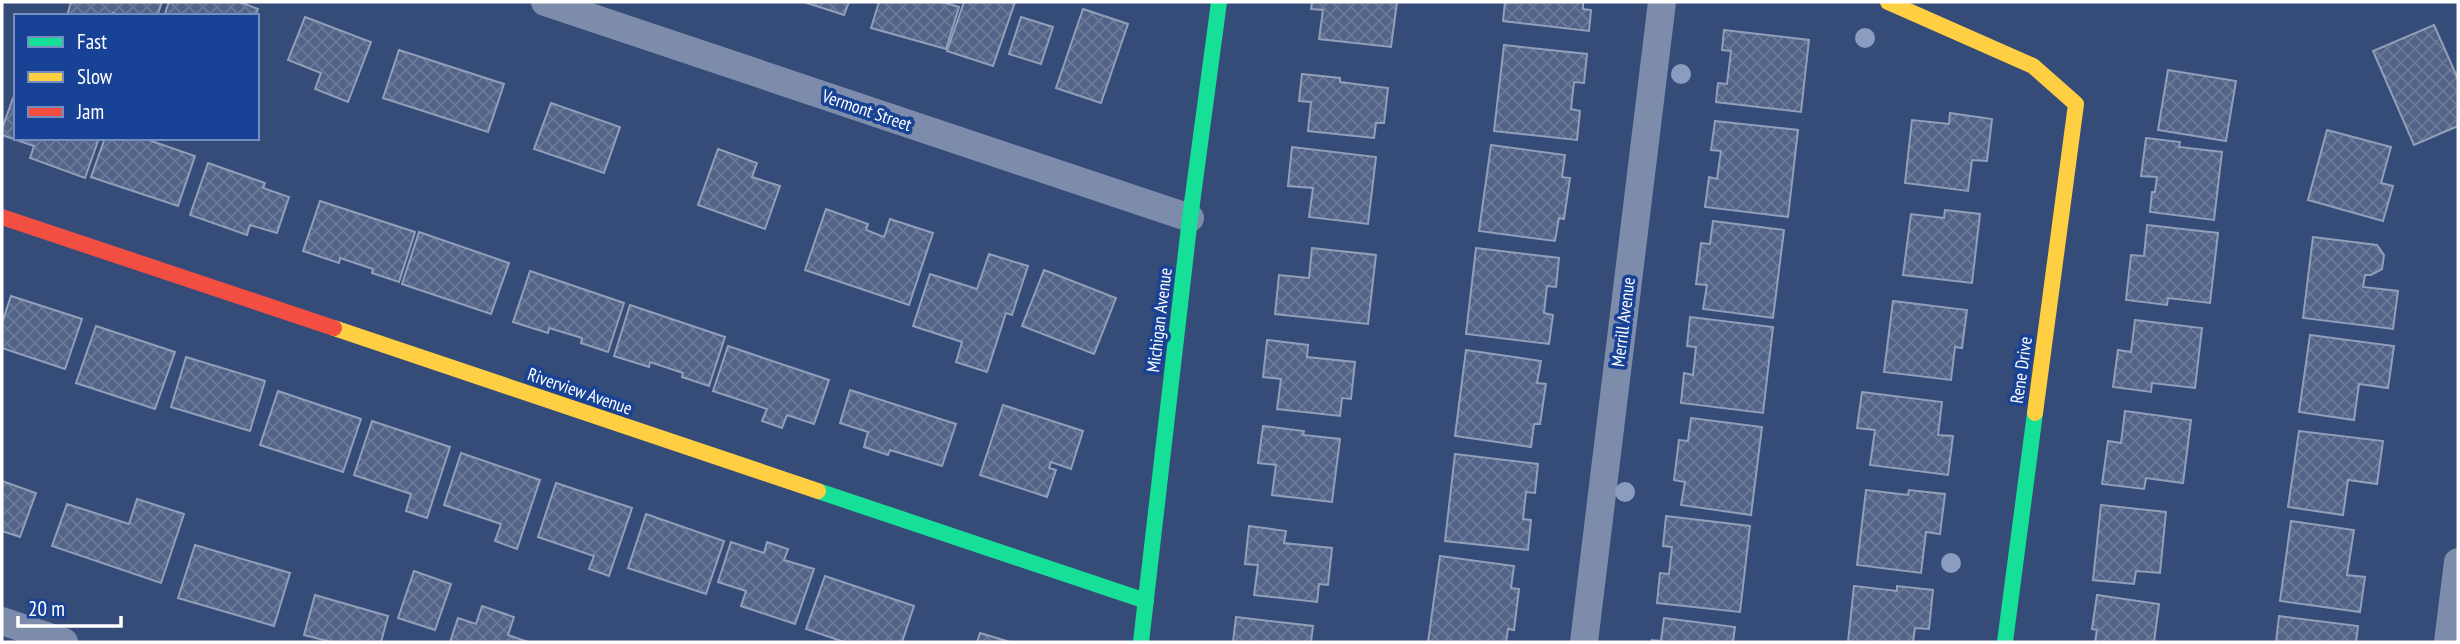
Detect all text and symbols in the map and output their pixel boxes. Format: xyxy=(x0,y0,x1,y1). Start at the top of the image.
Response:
legend xyxy=(14,14,259,140)
text: Fast xyxy=(77,28,107,55)
text: Slow xyxy=(77,63,113,90)
street label: Vermont Street xyxy=(818,84,915,136)
text: Jam xyxy=(76,98,104,125)
street label: Michigan Avenue xyxy=(1141,266,1177,374)
street label: Merrill Avenue xyxy=(1606,276,1640,368)
street label: Rene Drive xyxy=(2005,335,2037,405)
street label: Riverview Avenue xyxy=(525,362,635,420)
scale bar xyxy=(18,584,121,628)
text: 20 m xyxy=(28,595,65,622)

